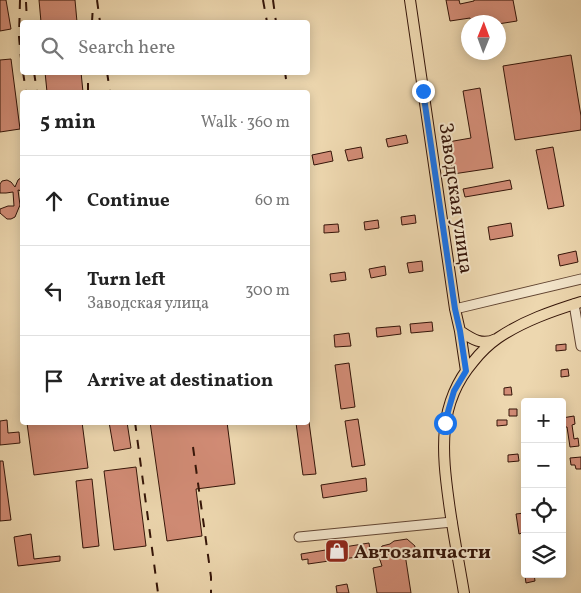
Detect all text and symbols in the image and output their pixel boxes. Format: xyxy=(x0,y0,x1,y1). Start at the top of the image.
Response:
north arrow xyxy=(461,15,506,60)
search box xyxy=(20,20,310,75)
icon: search xyxy=(38,34,66,62)
text: Search here xyxy=(78,35,175,61)
route end xyxy=(412,80,435,103)
text: 5 min xyxy=(40,108,96,137)
text: Walk · 360 m xyxy=(201,112,290,134)
street label: Заводская улица xyxy=(431,121,480,276)
icon: ahead xyxy=(40,187,68,215)
text: Continue xyxy=(87,188,170,214)
text: 60 m xyxy=(255,190,290,212)
text: Turn left xyxy=(87,267,166,293)
icon: left xyxy=(40,277,68,305)
text: 300 m xyxy=(245,280,290,302)
text: Заводская улица xyxy=(87,293,209,315)
icon: arrive xyxy=(40,367,68,395)
text: Arrive at destination xyxy=(87,368,273,394)
map controls xyxy=(521,398,566,578)
button: + xyxy=(521,398,566,443)
route start xyxy=(434,412,457,435)
button: − xyxy=(521,443,566,488)
button: locate xyxy=(521,488,566,533)
button: layers xyxy=(521,533,566,578)
shop icon: Автозапчасти xyxy=(324,538,350,564)
place label: Автозапчасти xyxy=(354,539,491,567)

